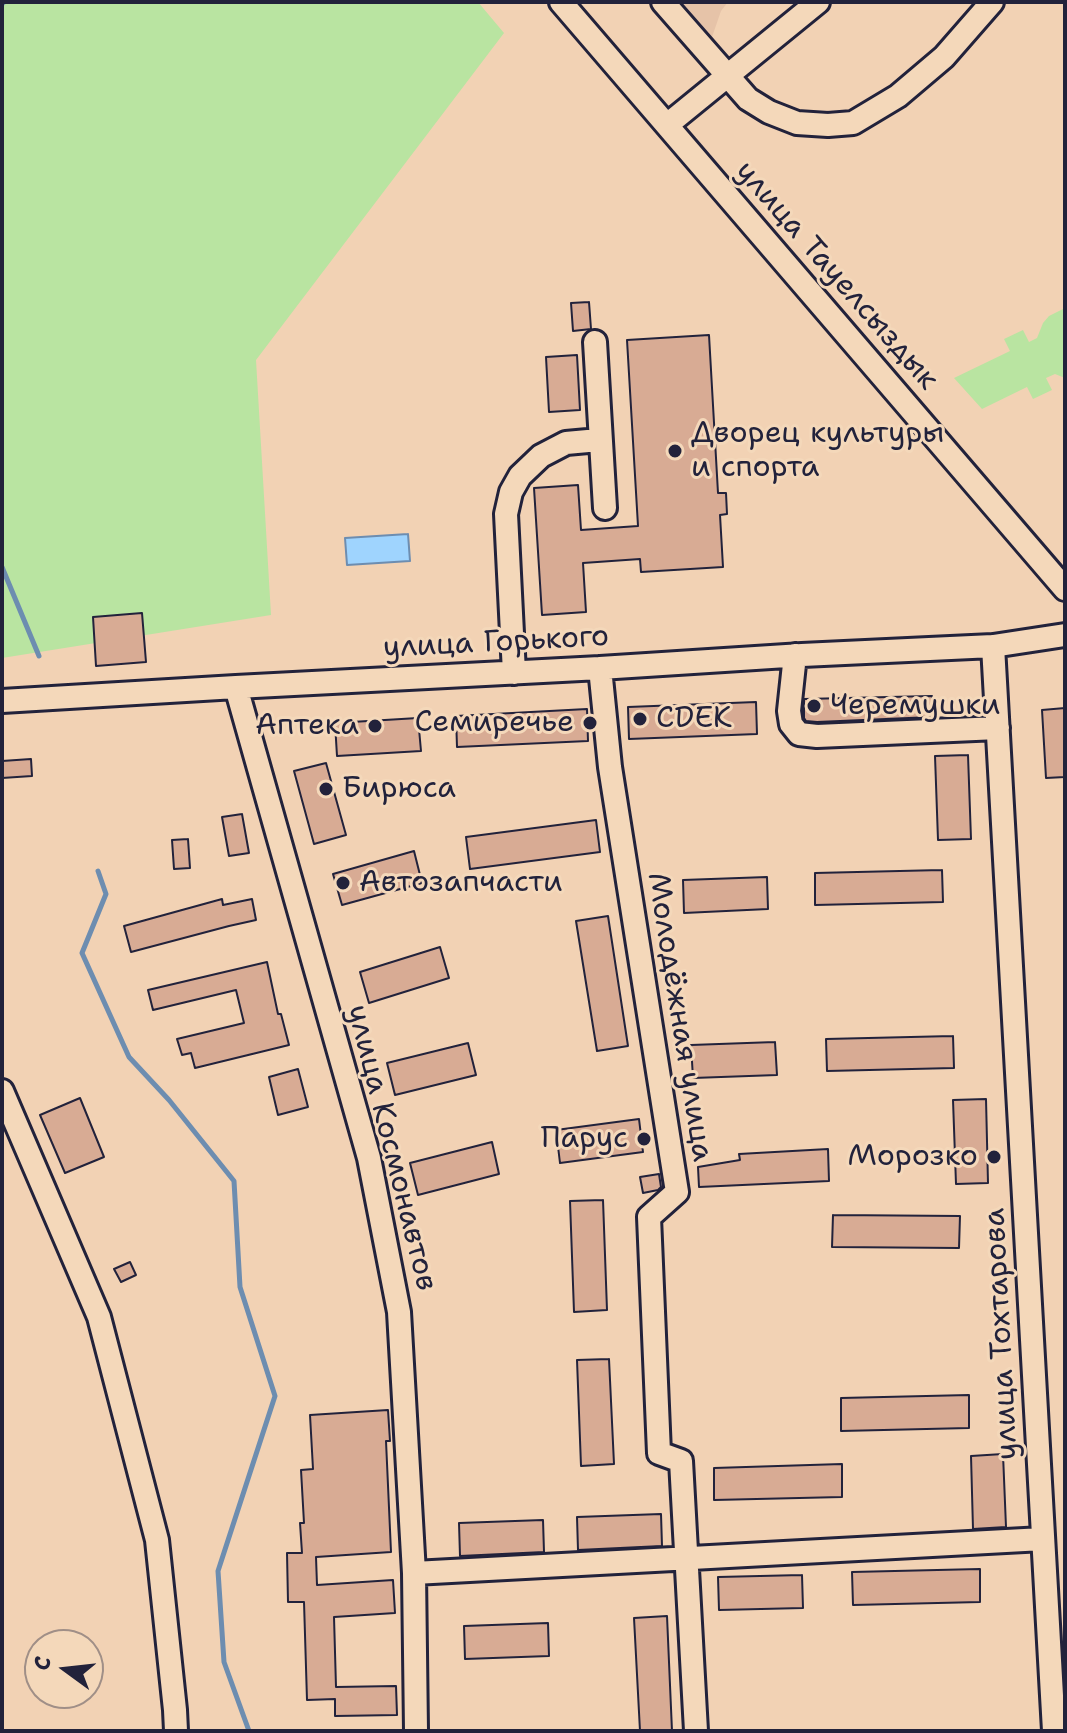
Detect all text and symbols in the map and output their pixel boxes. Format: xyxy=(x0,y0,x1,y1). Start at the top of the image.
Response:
street label: улица Тауелсыздык xyxy=(727,154,945,398)
place label: Дворец культуры и спорта xyxy=(691,416,944,486)
marker: Дворец культуры и спорта xyxy=(666,442,684,460)
street label: улица Горького xyxy=(382,619,610,667)
place label: Черемушки xyxy=(830,688,1000,724)
marker: Черемушки xyxy=(805,697,823,715)
place label: CDEK xyxy=(656,701,732,737)
place label: Семиречье xyxy=(415,705,574,741)
place label: Аптека xyxy=(255,708,359,744)
marker: CDEK xyxy=(631,710,649,728)
marker: Семиречье xyxy=(581,714,599,732)
marker: Аптека xyxy=(366,717,384,735)
place label: Бирюса xyxy=(342,771,456,807)
marker: Бирюса xyxy=(317,780,335,798)
place label: Автозапчасти xyxy=(359,865,563,901)
street label: Молодёжная улица xyxy=(638,870,720,1164)
marker: Автозапчасти xyxy=(334,874,352,892)
street label: улица Космонавтов xyxy=(338,1001,444,1295)
place label: Парус xyxy=(541,1121,628,1157)
marker: Парус xyxy=(635,1130,653,1148)
place label: Морозко xyxy=(848,1139,978,1175)
marker: Морозко xyxy=(985,1148,1003,1166)
street label: улица Тохтарова xyxy=(977,1207,1027,1461)
north arrow xyxy=(24,1629,104,1709)
text: С xyxy=(27,1653,58,1673)

